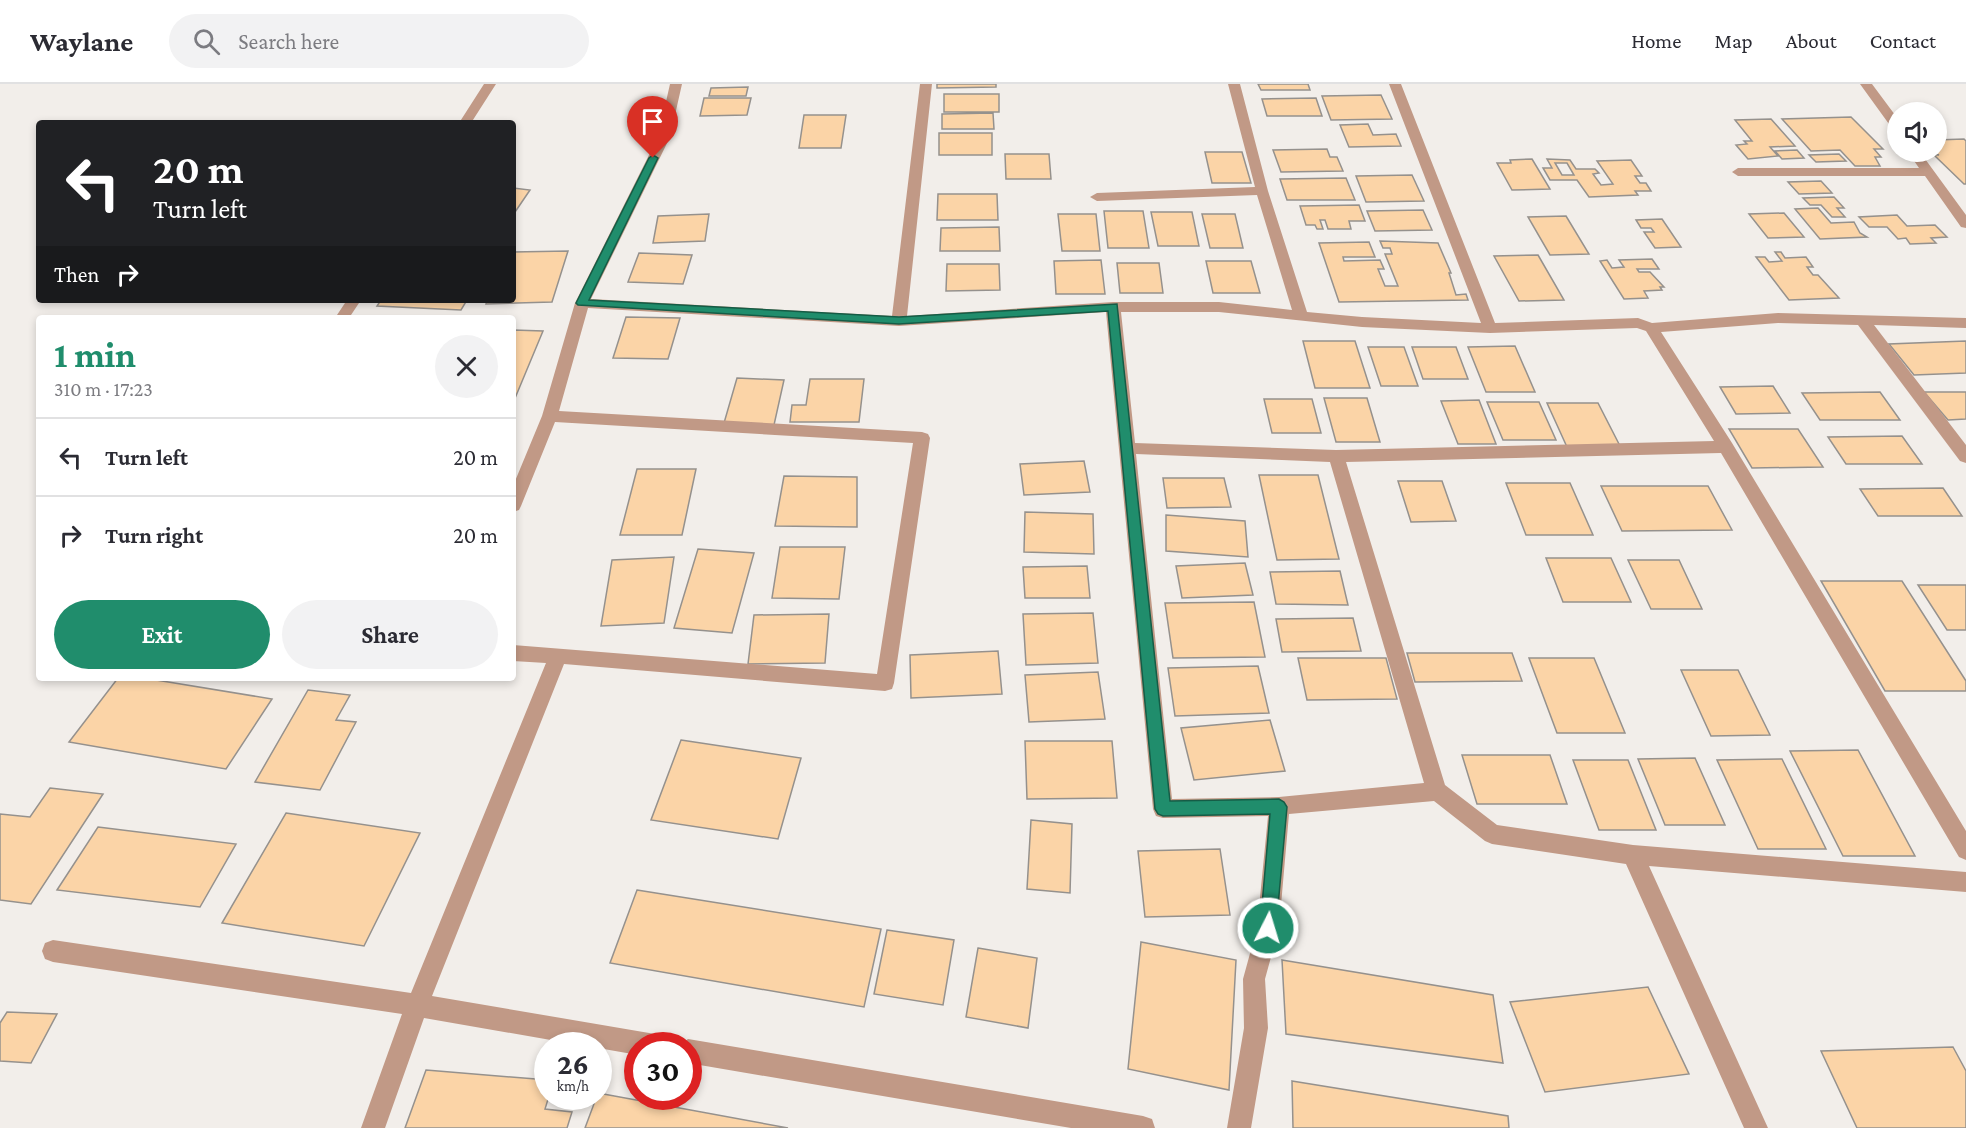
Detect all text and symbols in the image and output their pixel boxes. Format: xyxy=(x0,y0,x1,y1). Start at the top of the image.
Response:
search box xyxy=(169,14,589,68)
icon: search xyxy=(190,25,223,58)
text: Waylane xyxy=(30,26,133,57)
text: Search here xyxy=(238,29,339,54)
text: Home xyxy=(1631,29,1681,53)
text: Map xyxy=(1714,29,1753,53)
text: About xyxy=(1786,29,1837,53)
text: Contact xyxy=(1870,29,1936,53)
pin xyxy=(627,96,678,158)
map controls xyxy=(1887,102,1947,162)
button: sound xyxy=(1887,102,1947,162)
icon: arrive xyxy=(636,105,669,138)
icon: left xyxy=(54,144,132,222)
text: 20 m xyxy=(153,145,244,192)
text: Turn left xyxy=(153,194,247,224)
icon: right xyxy=(111,258,144,291)
text: Then xyxy=(54,262,99,287)
text: 1 min xyxy=(54,335,136,375)
button: close xyxy=(435,335,498,398)
text: 310 m · 17:23 xyxy=(54,378,153,400)
icon: left xyxy=(54,441,87,474)
text: Turn left xyxy=(105,445,188,470)
text: 20 m xyxy=(453,445,498,470)
icon: right xyxy=(54,519,87,552)
text: Turn right xyxy=(105,523,203,548)
text: 20 m xyxy=(453,523,498,548)
button: Exit xyxy=(54,600,270,669)
button: Share xyxy=(282,600,498,669)
position arrow xyxy=(1236,896,1300,960)
speed limit sign: 30 xyxy=(624,1032,702,1110)
text: 26 xyxy=(557,1047,589,1080)
text: km/h xyxy=(557,1078,589,1094)

